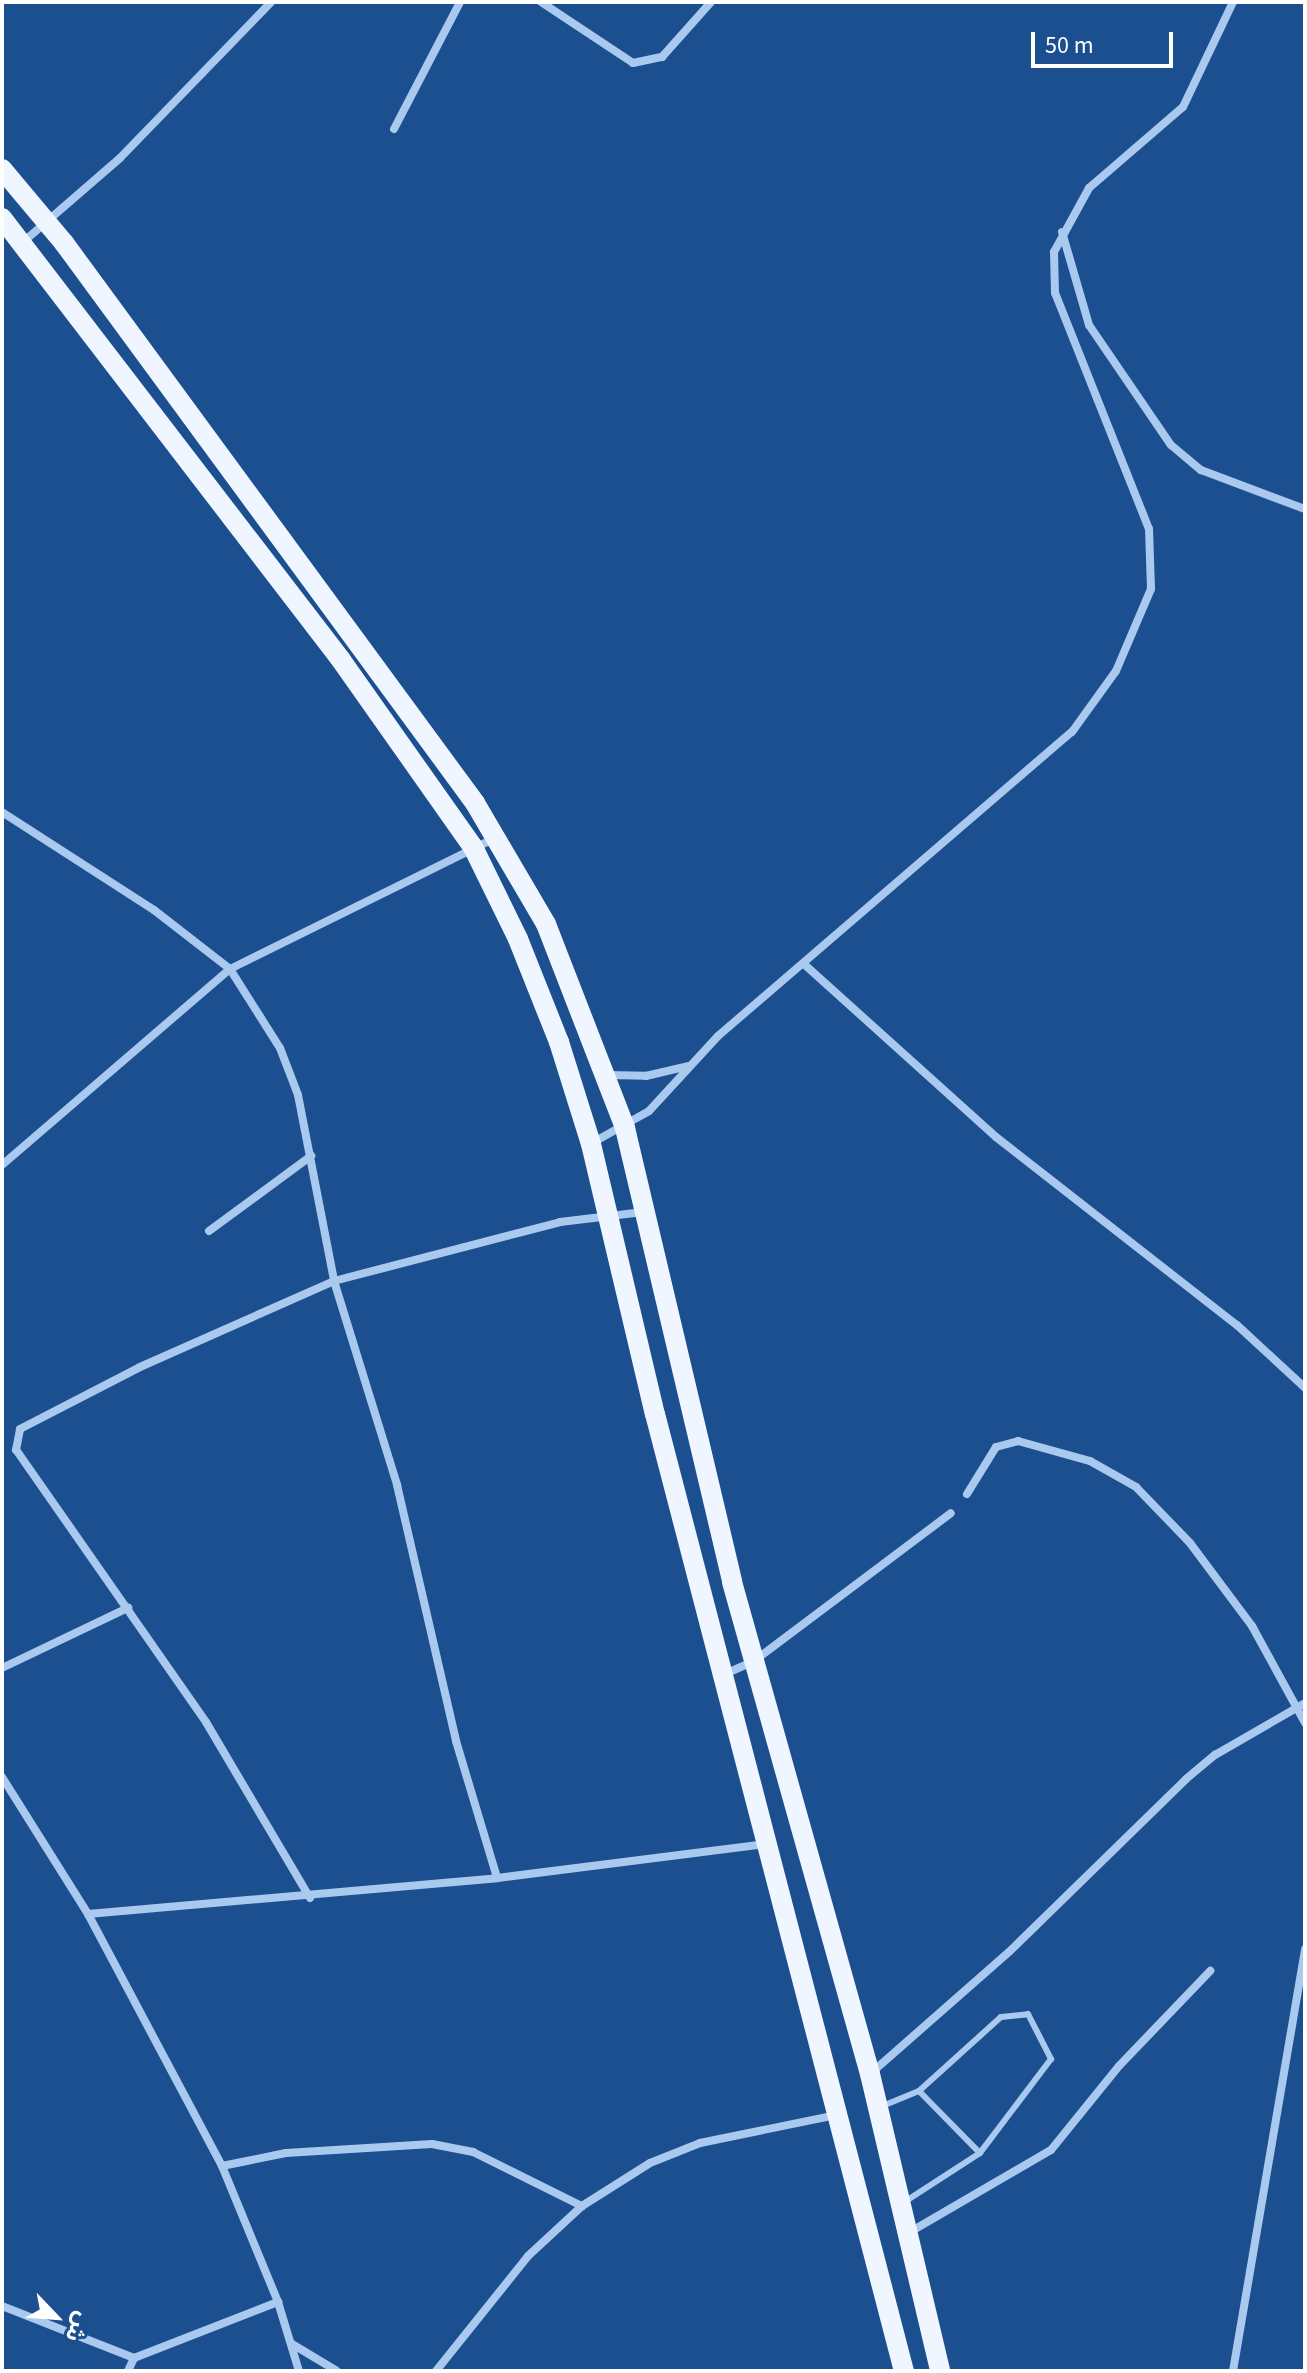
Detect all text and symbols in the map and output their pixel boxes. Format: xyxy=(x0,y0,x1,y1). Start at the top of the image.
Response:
scale bar xyxy=(1035,16,1177,66)
text: 50 m xyxy=(1045,28,1094,63)
north arrow xyxy=(16,2277,96,2357)
text: ش xyxy=(57,2307,99,2348)

